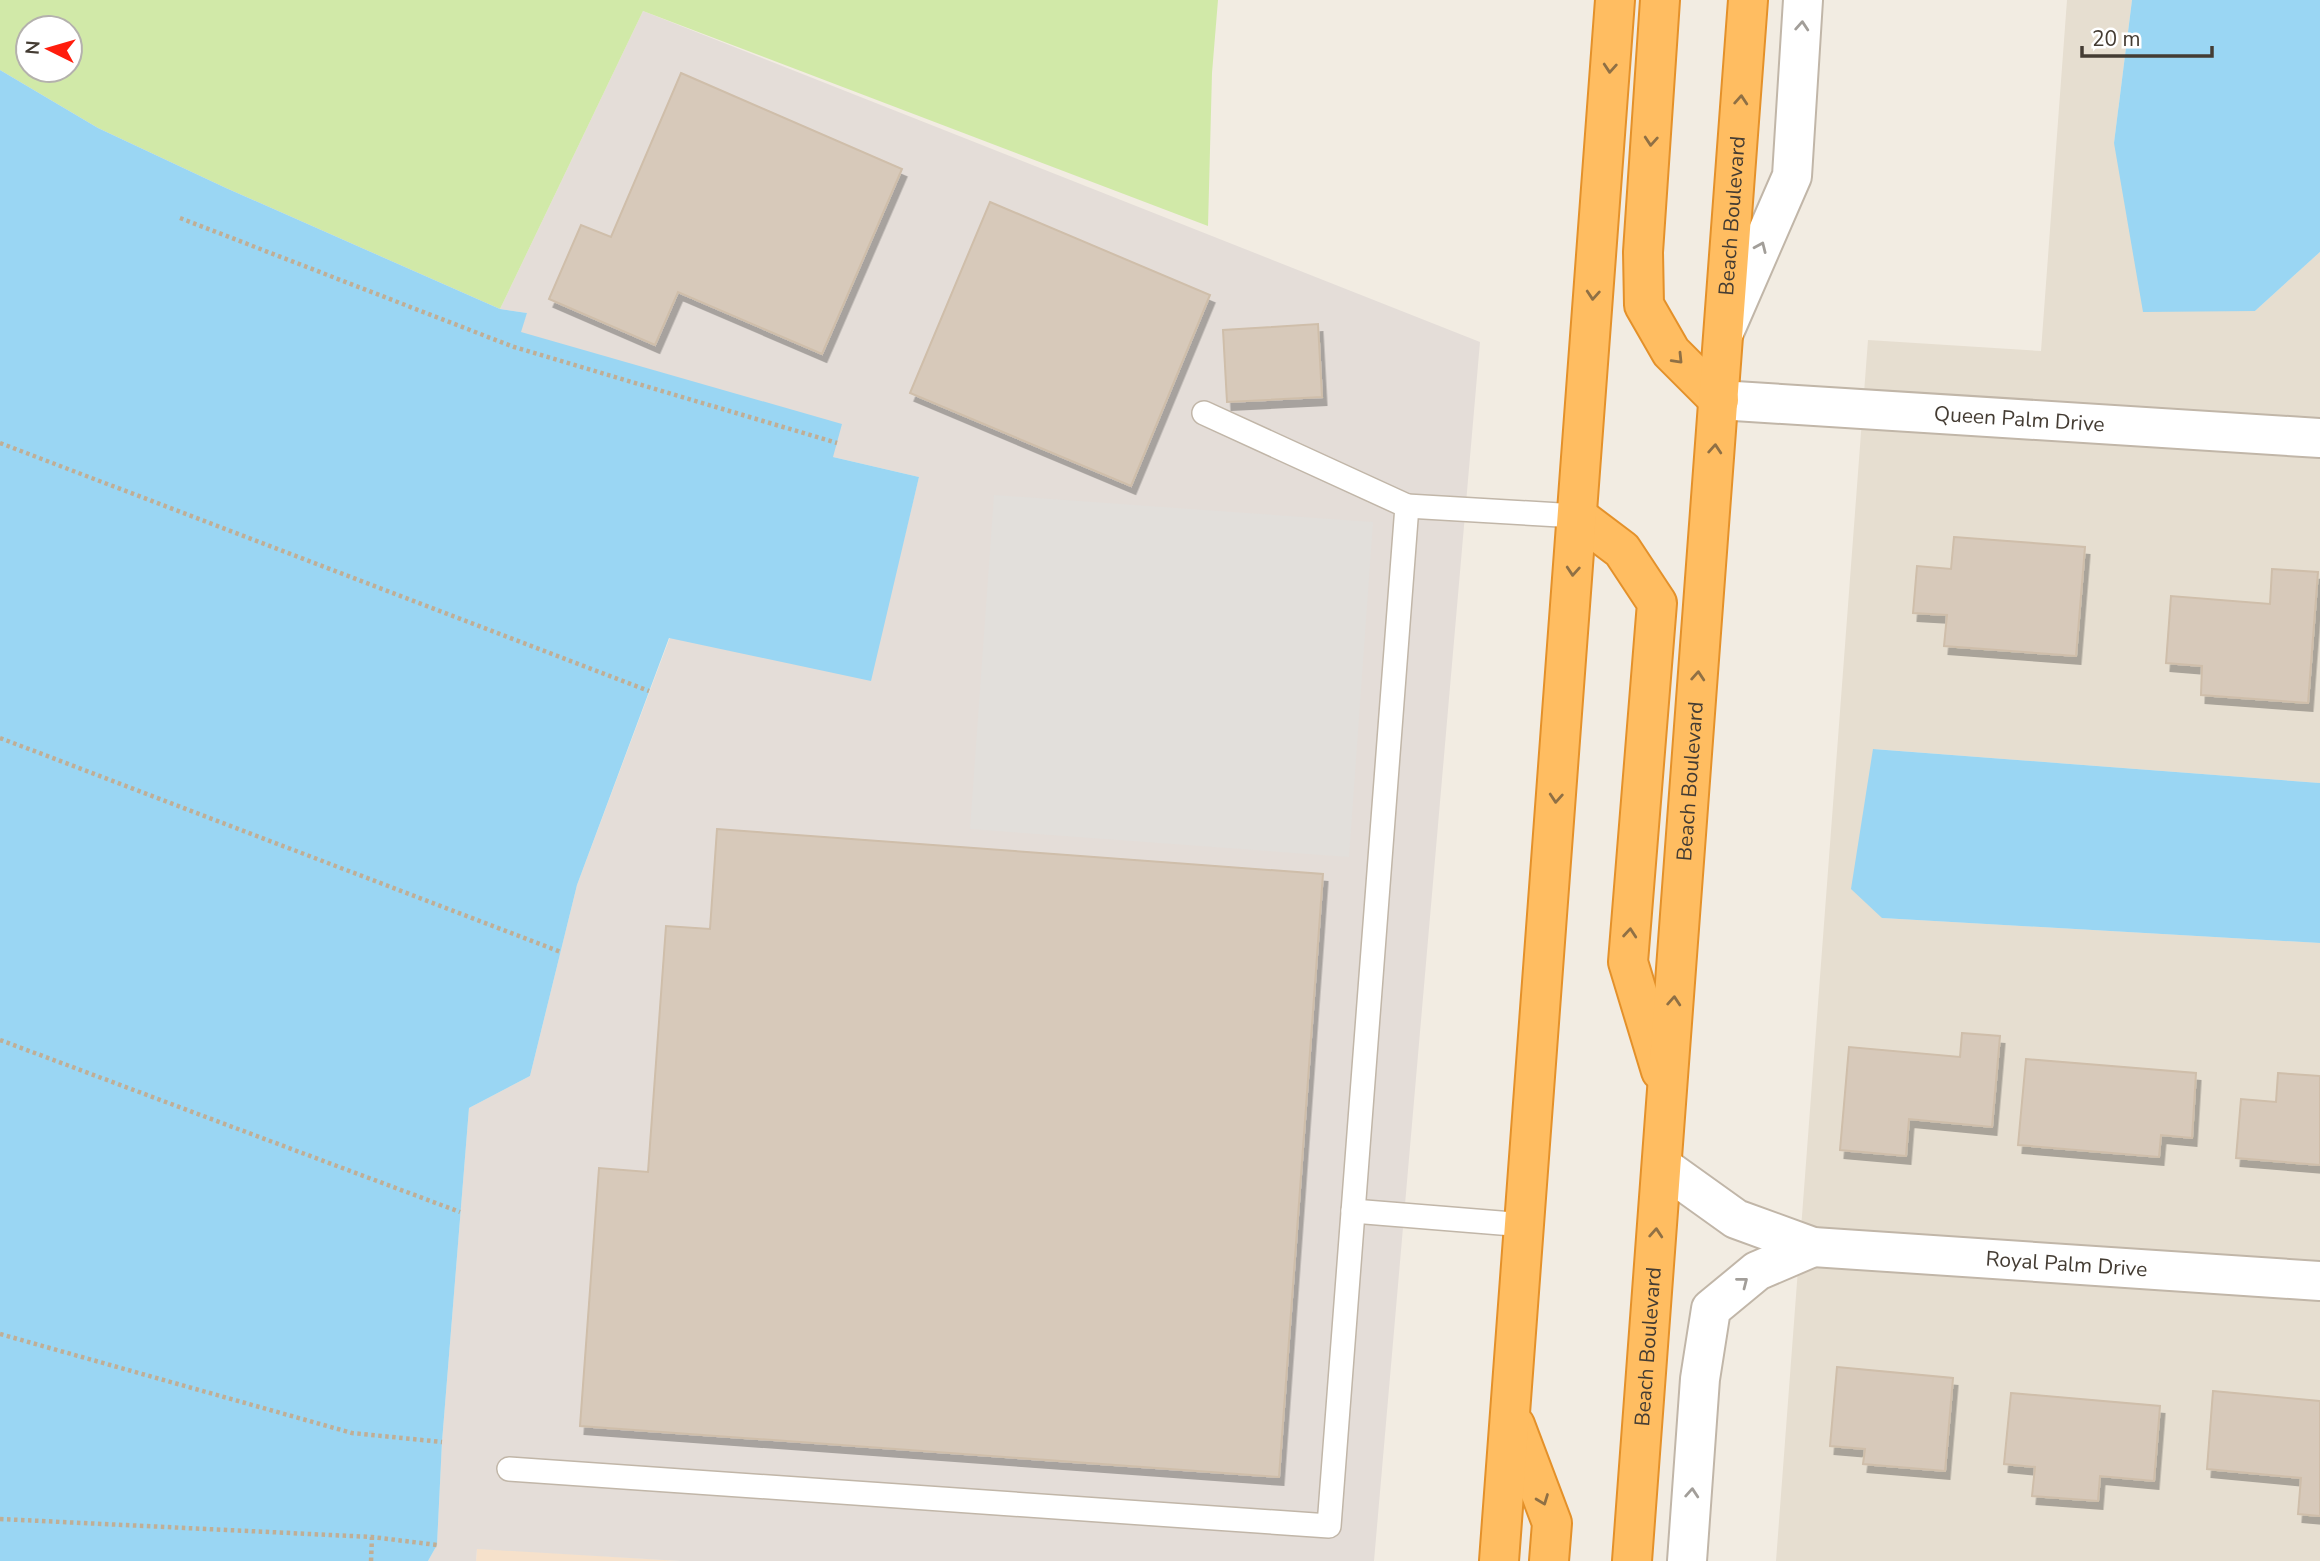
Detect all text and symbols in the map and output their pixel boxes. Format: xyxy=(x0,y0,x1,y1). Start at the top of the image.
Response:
north arrow xyxy=(14,14,84,84)
scale bar xyxy=(2082,14,2212,58)
one-way arrow xyxy=(1794,21,1809,32)
text: 20 m xyxy=(2092,25,2141,53)
text: N xyxy=(19,39,47,56)
one-way arrow xyxy=(1603,63,1618,74)
one-way arrow xyxy=(1733,94,1748,105)
street label: Beach Boulevard xyxy=(1712,135,1752,296)
one-way arrow xyxy=(1643,136,1658,147)
one-way arrow xyxy=(1753,242,1767,254)
one-way arrow xyxy=(1586,290,1601,301)
one-way arrow xyxy=(1669,351,1682,364)
street label: Queen Palm Drive xyxy=(1933,400,2106,438)
one-way arrow xyxy=(1708,443,1723,454)
one-way arrow xyxy=(1566,565,1581,576)
one-way arrow xyxy=(1690,670,1705,681)
street label: Beach Boulevard xyxy=(1670,700,1710,862)
one-way arrow xyxy=(1549,792,1564,803)
one-way arrow xyxy=(1622,927,1637,938)
one-way arrow xyxy=(1666,995,1681,1006)
one-way arrow xyxy=(1649,1227,1664,1238)
street label: Royal Palm Drive xyxy=(1985,1245,2148,1283)
street label: Beach Boulevard xyxy=(1628,1266,1668,1427)
one-way arrow xyxy=(1735,1277,1748,1290)
one-way arrow xyxy=(1684,1487,1699,1498)
one-way arrow xyxy=(1535,1494,1549,1506)

